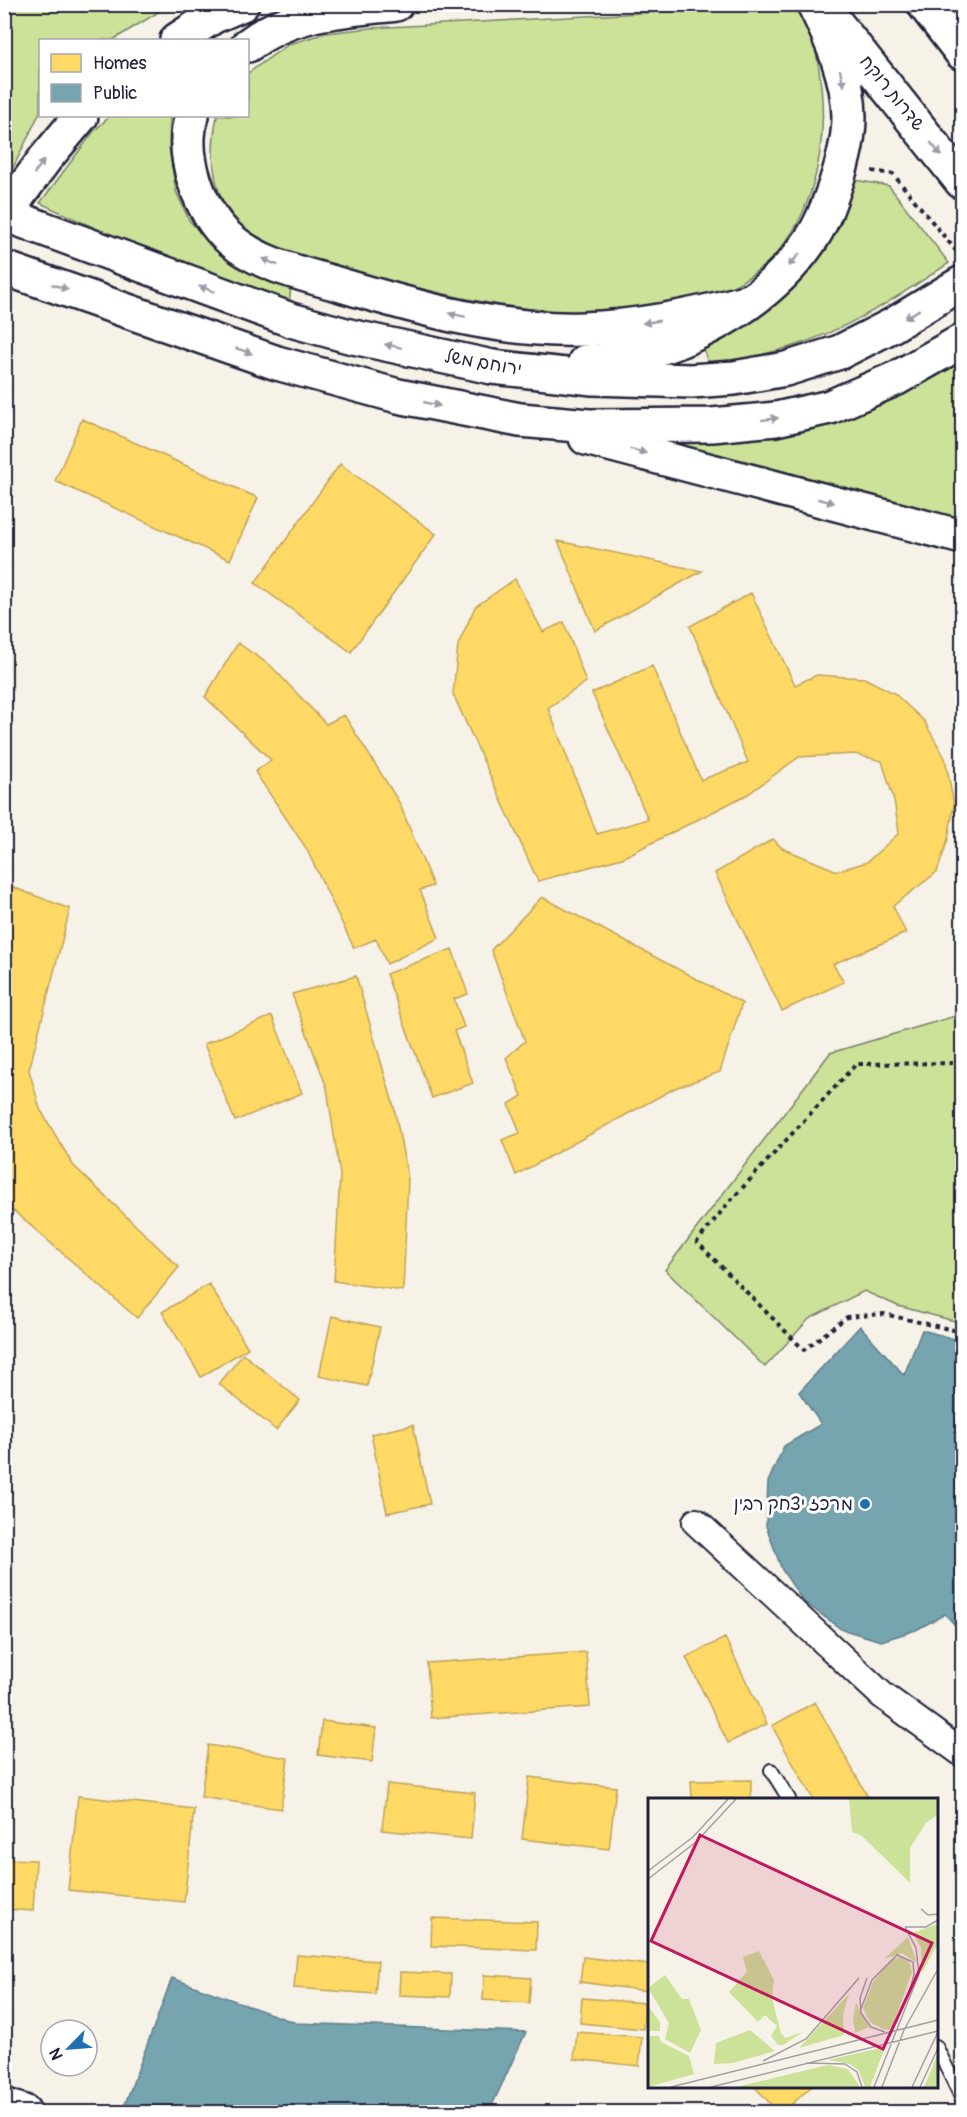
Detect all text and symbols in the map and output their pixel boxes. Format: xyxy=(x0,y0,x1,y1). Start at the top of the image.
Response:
legend xyxy=(39,39,249,117)
street label: שדרות רוקח xyxy=(854,50,930,136)
text: Homes xyxy=(93,52,146,75)
one-way arrow xyxy=(838,70,847,88)
text: Public xyxy=(93,82,137,105)
one-way arrow xyxy=(930,141,943,157)
one-way arrow xyxy=(33,160,45,176)
one-way arrow xyxy=(787,252,801,267)
one-way arrow xyxy=(260,257,278,267)
one-way arrow xyxy=(51,283,69,293)
one-way arrow xyxy=(198,284,216,293)
one-way arrow xyxy=(904,308,920,319)
one-way arrow xyxy=(447,310,466,319)
one-way arrow xyxy=(641,318,660,327)
one-way arrow xyxy=(384,341,403,350)
street label: ירוחם משל xyxy=(443,345,523,381)
one-way arrow xyxy=(235,347,253,357)
one-way arrow xyxy=(422,399,441,409)
one-way arrow xyxy=(761,415,780,424)
one-way arrow xyxy=(629,447,647,457)
one-way arrow xyxy=(817,497,836,507)
place label: מרכז יצחק רבין xyxy=(734,1493,853,1516)
marker: מרכז יצחק רבין xyxy=(858,1497,872,1511)
inset map xyxy=(648,1798,937,2087)
north arrow xyxy=(39,2018,99,2078)
text: N xyxy=(45,2045,68,2063)

